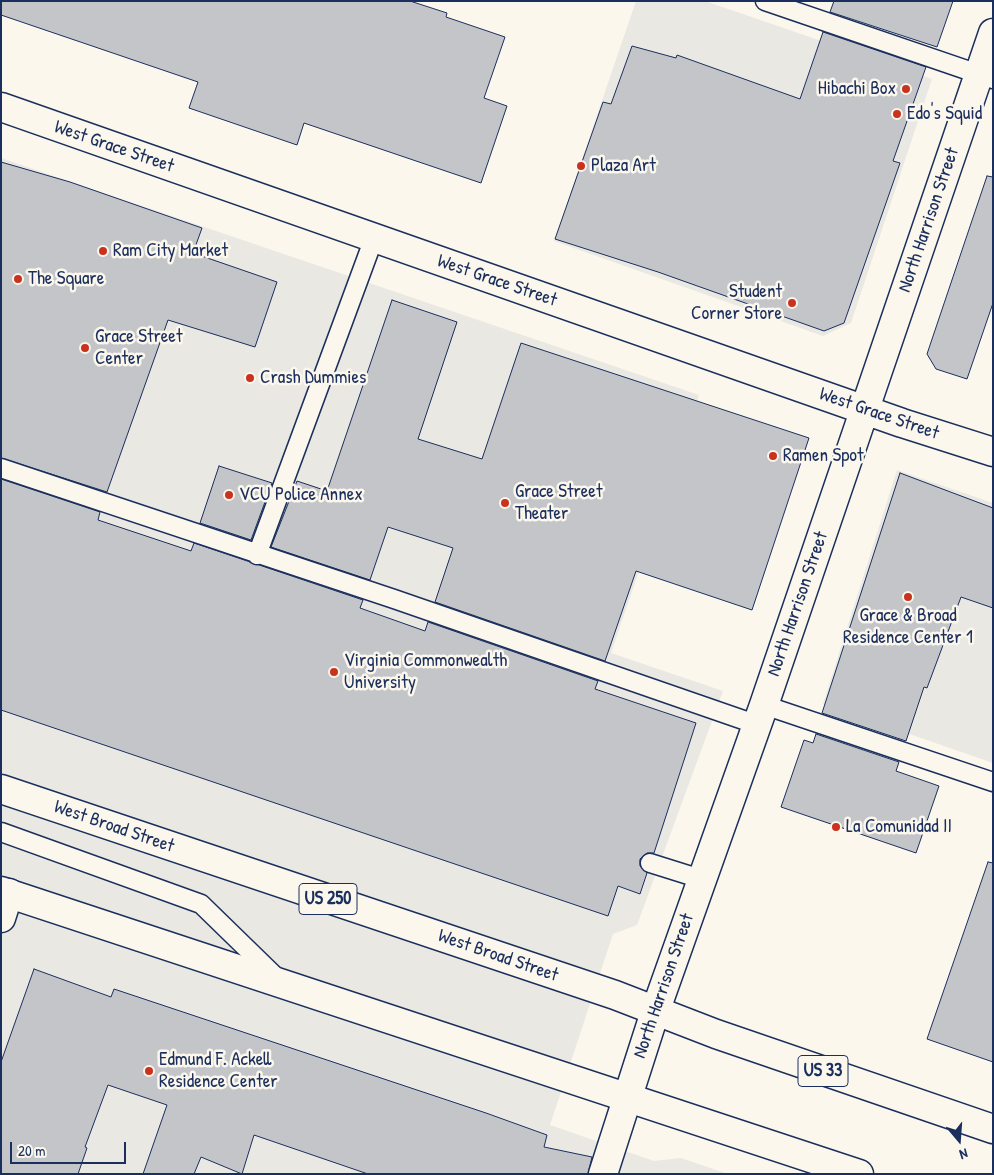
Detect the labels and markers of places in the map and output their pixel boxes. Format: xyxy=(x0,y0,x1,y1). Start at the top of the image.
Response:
place label: Hibachi Box xyxy=(818,78,896,100)
marker: Hibachi Box xyxy=(900,83,912,95)
place label: Edo's Squid xyxy=(907,103,982,125)
marker: Edo's Squid xyxy=(891,108,903,120)
place label: Plaza Art xyxy=(591,155,656,177)
marker: Plaza Art xyxy=(575,160,587,172)
place label: Ram City Market xyxy=(113,240,228,262)
marker: Ram City Market xyxy=(97,245,109,257)
place label: The Square xyxy=(28,268,104,290)
marker: The Square xyxy=(12,273,24,285)
place label: Student Corner Store xyxy=(691,281,782,325)
marker: Student Corner Store xyxy=(786,297,798,309)
place label: Grace Street Center xyxy=(95,326,182,370)
marker: Grace Street Center xyxy=(79,342,91,354)
place label: Crash Dummies xyxy=(260,367,366,389)
marker: Crash Dummies xyxy=(244,372,256,384)
place label: Ramen Spot xyxy=(783,445,864,467)
marker: Ramen Spot xyxy=(767,450,779,462)
place label: Grace Street Theater xyxy=(515,481,602,525)
place label: VCU Police Annex xyxy=(239,484,363,506)
marker: VCU Police Annex xyxy=(223,489,235,501)
marker: Grace Street Theater xyxy=(499,497,511,509)
marker: Grace & Broad Residence Center 1 xyxy=(902,591,914,603)
place label: Grace & Broad Residence Center 1 xyxy=(843,605,973,649)
place label: Virginia Commonwealth University xyxy=(344,650,507,694)
marker: Virginia Commonwealth University xyxy=(328,666,340,678)
place label: La Comunidad II xyxy=(846,816,952,838)
marker: La Comunidad II xyxy=(830,821,842,833)
place label: Edmund F. Ackell Residence Center xyxy=(159,1049,278,1093)
marker: Edmund F. Ackell Residence Center xyxy=(143,1065,155,1077)

